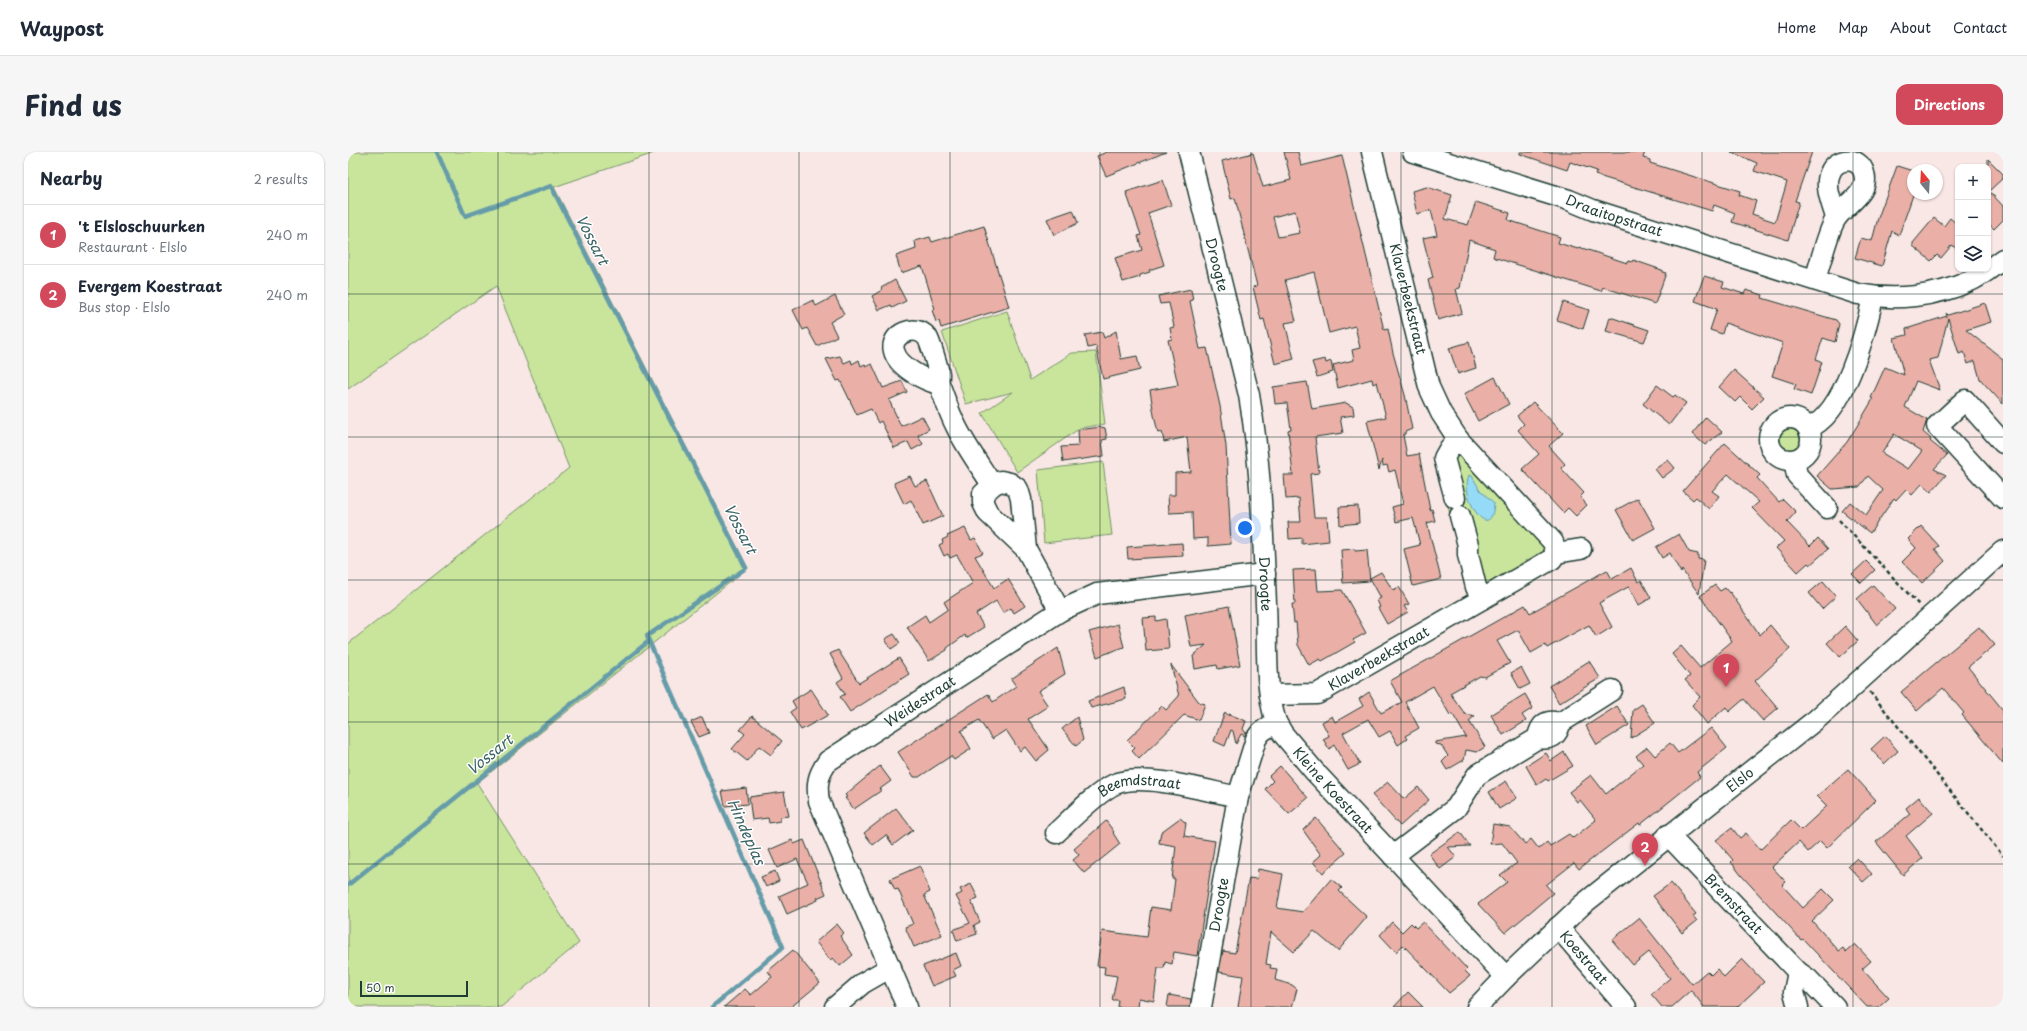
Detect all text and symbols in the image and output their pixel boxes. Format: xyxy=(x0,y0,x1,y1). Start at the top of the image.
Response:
text: Waypost xyxy=(20,14,104,42)
text: Home xyxy=(1777,17,1816,38)
text: Map xyxy=(1838,17,1868,38)
text: About xyxy=(1890,17,1931,38)
text: Contact xyxy=(1953,17,2007,38)
text: Find us xyxy=(24,83,122,126)
button: Directions xyxy=(1896,84,2003,125)
north arrow xyxy=(1907,164,1943,200)
map controls xyxy=(1955,164,1991,272)
button: + xyxy=(1955,164,1991,200)
text: Nearby xyxy=(40,165,102,191)
text: 2 results xyxy=(254,169,308,188)
street label: Draaitopstraat xyxy=(1563,189,1666,241)
button: − xyxy=(1955,200,1991,236)
water label: Vossart xyxy=(571,210,617,270)
text: 't Elsloschuurken xyxy=(78,214,205,237)
text: 1 xyxy=(50,225,56,244)
text: 240 m xyxy=(266,225,308,244)
street label: Droogte xyxy=(1200,235,1234,294)
button: layers xyxy=(1955,236,1991,272)
text: Restaurant · Elslo xyxy=(78,237,187,256)
street label: Klaverbeekstraat xyxy=(1385,241,1432,357)
text: Evergem Koestraat xyxy=(78,274,222,297)
text: 2 xyxy=(48,285,58,304)
text: 240 m xyxy=(266,285,308,304)
text: Bus stop · Elslo xyxy=(78,297,170,316)
water label: Vossart xyxy=(719,499,765,559)
your location xyxy=(1235,518,1255,538)
street label: Droogte xyxy=(1254,556,1277,612)
street label: Klaverbeekstraat xyxy=(1324,621,1433,696)
pin: 1 xyxy=(1713,654,1739,687)
street label: Weidestraat xyxy=(880,670,960,732)
water label: Vossart xyxy=(461,727,519,780)
street label: Kleine Koestraat xyxy=(1288,742,1378,838)
street label: Elslo xyxy=(1721,762,1758,797)
street label: Beemdstraat xyxy=(1093,769,1183,802)
water label: Hindeplas xyxy=(723,794,773,869)
pin: 2 xyxy=(1632,833,1658,866)
street label: Bremstraat xyxy=(1700,869,1768,939)
street label: Droogte xyxy=(1203,876,1234,934)
street label: Koestraat xyxy=(1555,926,1614,989)
scale bar xyxy=(360,979,468,998)
text: 50 m xyxy=(366,979,395,996)

